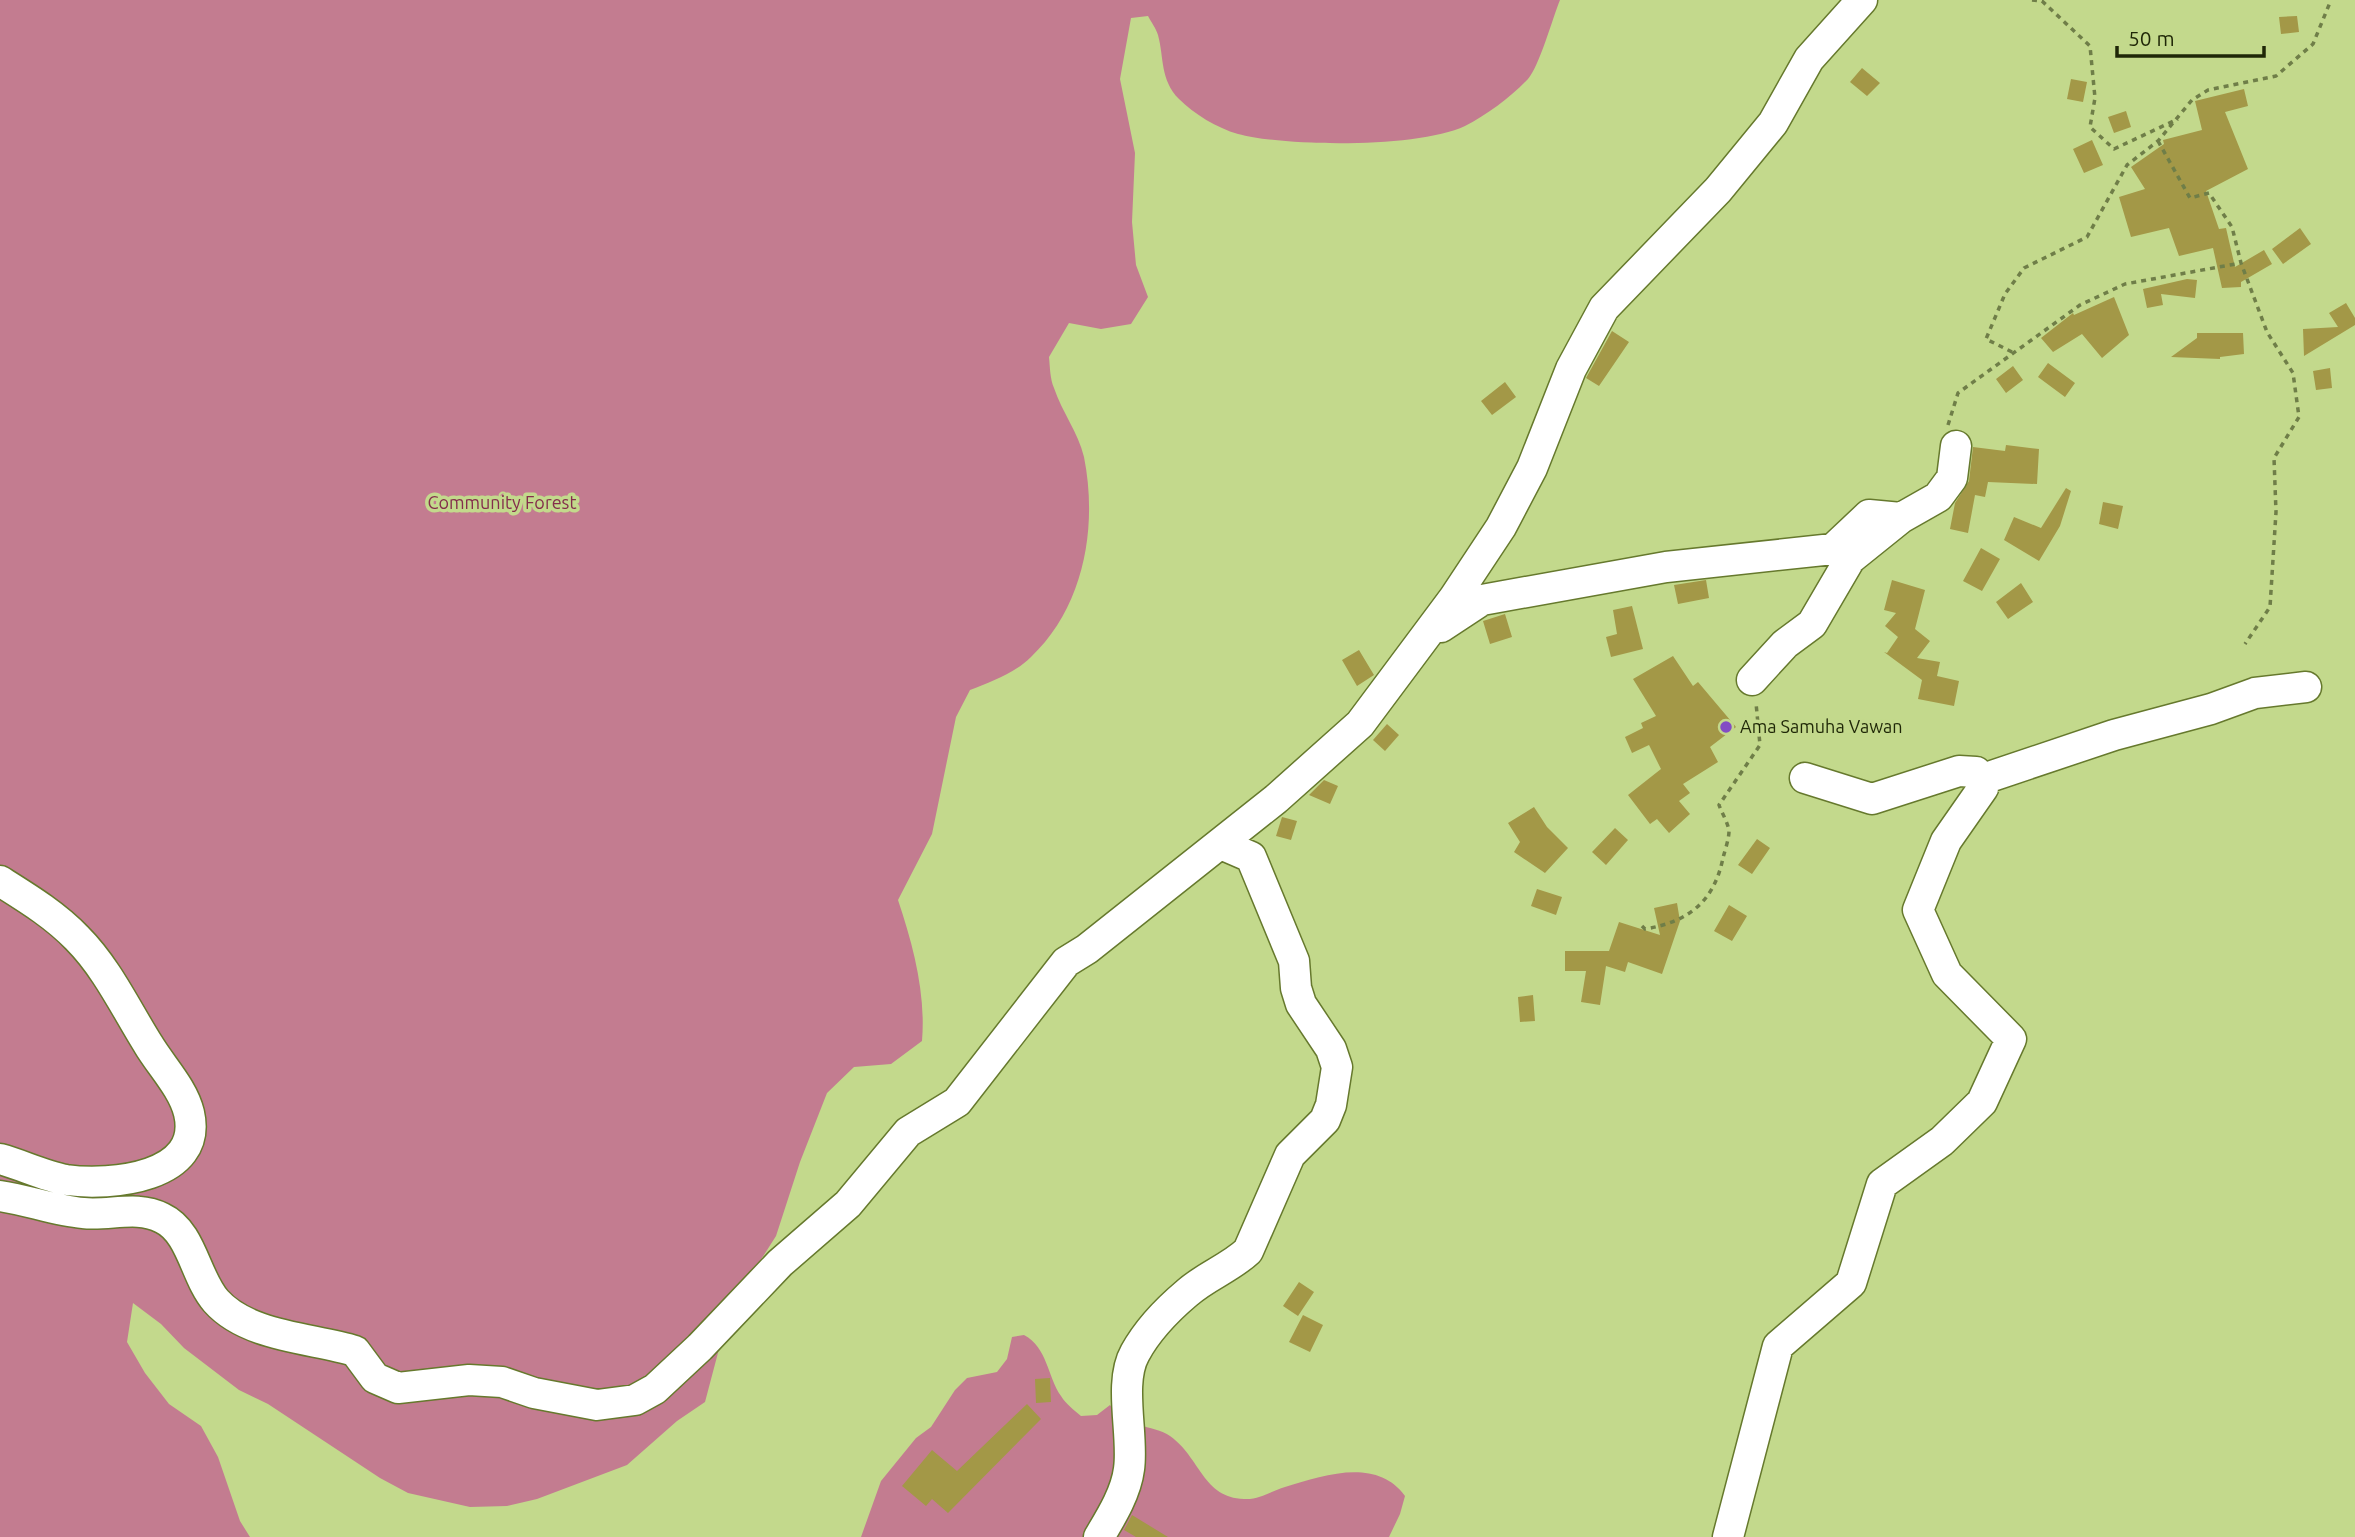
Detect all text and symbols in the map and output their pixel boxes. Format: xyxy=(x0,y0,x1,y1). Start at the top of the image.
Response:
scale bar xyxy=(2117,14,2264,58)
text: 50 m xyxy=(2128,26,2175,50)
park label: Community Forest xyxy=(427,492,577,512)
place label: Ama Samuha Vawan xyxy=(1740,716,1903,736)
marker: Ama Samuha Vawan xyxy=(1718,719,1734,735)

